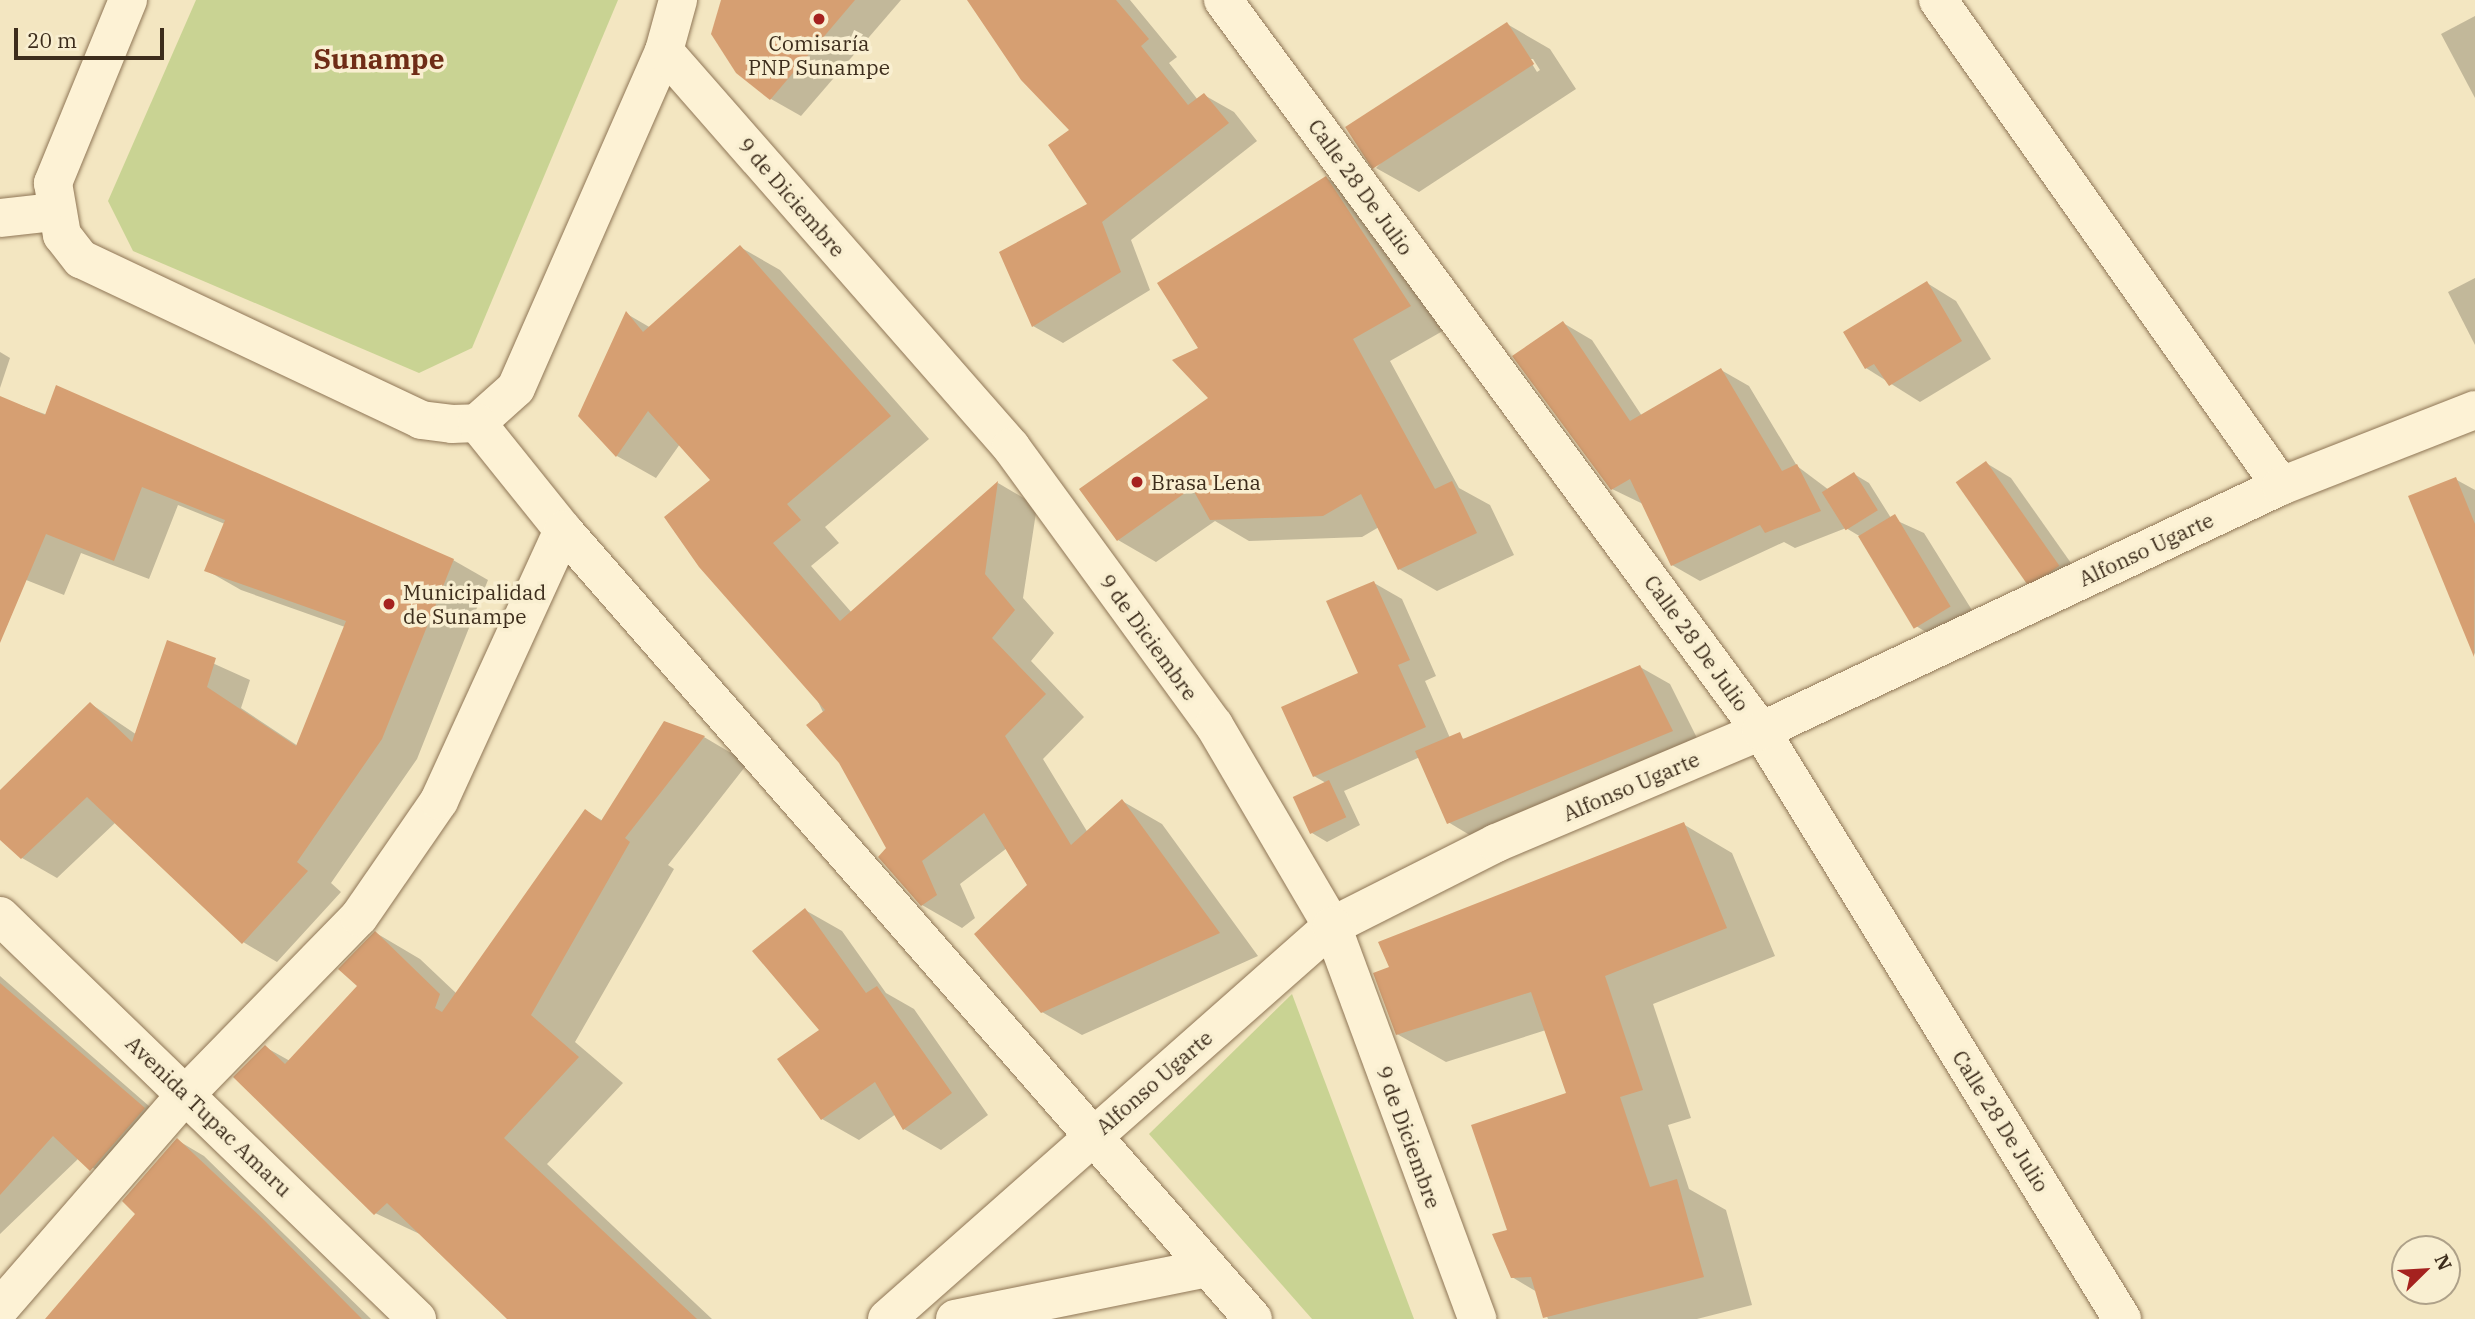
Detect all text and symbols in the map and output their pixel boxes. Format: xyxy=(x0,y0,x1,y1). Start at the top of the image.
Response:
marker: Comisaría PNP Sunampe xyxy=(811,11,827,27)
scale bar xyxy=(18,14,168,58)
text: 20 m xyxy=(27,26,77,54)
place label: Comisaría PNP Sunampe xyxy=(748,30,890,80)
district label: Sunampe xyxy=(313,42,445,76)
street label: Calle 28 De Julio xyxy=(1303,114,1419,260)
street label: 9 de Diciembre xyxy=(733,132,851,262)
place label: Brasa Lena xyxy=(1151,469,1261,495)
marker: Brasa Lena xyxy=(1129,474,1145,490)
street label: Alfonso Ugarte xyxy=(2075,507,2217,591)
street label: 9 de Diciembre xyxy=(1095,569,1203,705)
street label: Calle 28 De Julio xyxy=(1639,570,1755,716)
place label: Municipalidad de Sunampe xyxy=(403,579,546,629)
marker: Municipalidad de Sunampe xyxy=(381,596,397,612)
street label: Alfonso Ugarte xyxy=(1559,746,1703,826)
street label: Alfonso Ugarte xyxy=(1091,1025,1217,1139)
street label: Avenida Tupac Amaru xyxy=(121,1030,297,1202)
street label: Calle 28 De Julio xyxy=(1947,1046,2055,1196)
street label: 9 de Diciembre xyxy=(1372,1062,1446,1212)
north arrow xyxy=(2391,1235,2461,1305)
text: N xyxy=(2429,1251,2457,1274)

